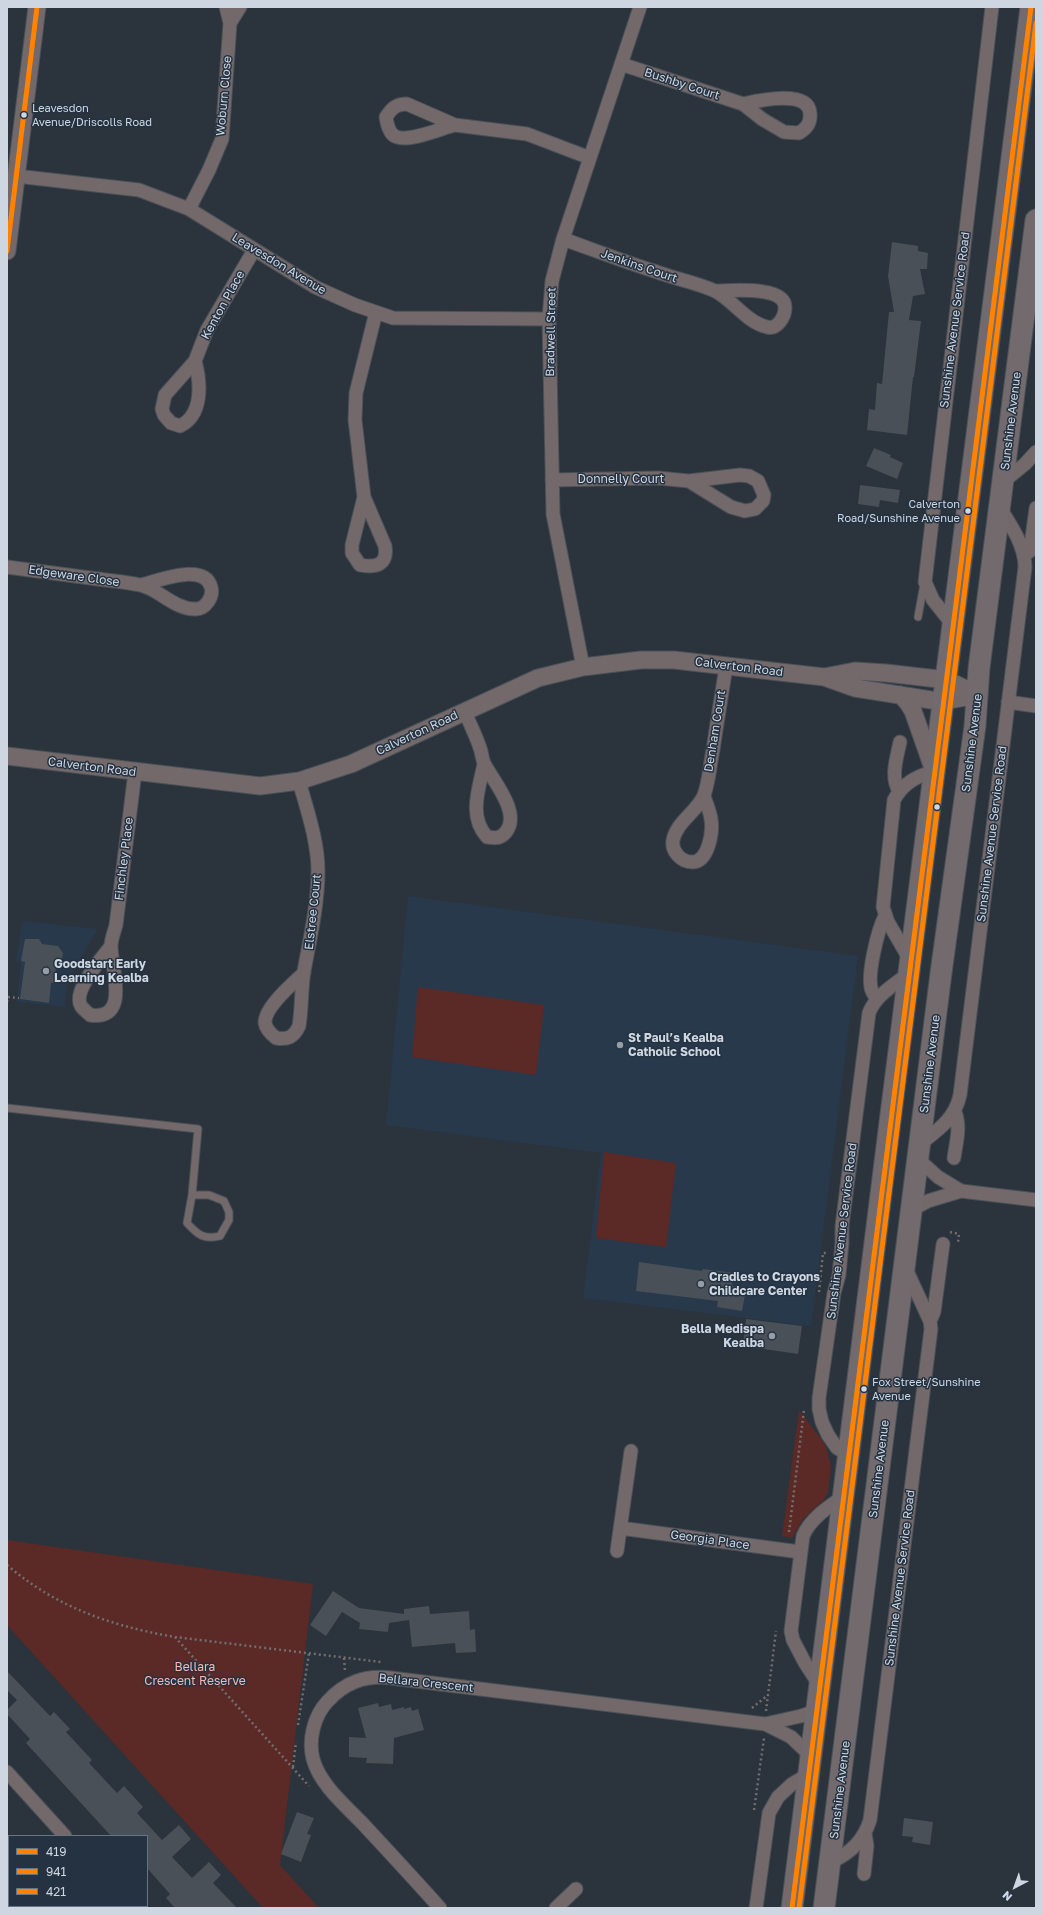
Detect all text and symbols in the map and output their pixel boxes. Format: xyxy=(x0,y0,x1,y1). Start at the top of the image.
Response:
street label: Woburn Close xyxy=(213,55,235,137)
street label: Bushby Court xyxy=(643,65,721,103)
place label: Leavesdon Avenue/Driscolls Road xyxy=(32,102,152,128)
marker: Leavesdon Avenue/Driscolls Road xyxy=(19,110,29,120)
street label: Leavesdon Avenue xyxy=(229,230,329,298)
street label: Sunshine Avenue Service Road xyxy=(937,231,973,409)
street label: Jenkins Court xyxy=(599,246,679,286)
street label: Kenton Place xyxy=(198,268,248,342)
street label: Bradwell Street xyxy=(543,287,559,377)
street label: Sunshine Avenue xyxy=(998,371,1024,471)
street label: Donnelly Court xyxy=(578,472,664,486)
place label: Calverton Road/Sunshine Avenue xyxy=(837,498,960,524)
marker: Calverton Road/Sunshine Avenue xyxy=(963,506,973,516)
street label: Edgeware Close xyxy=(27,562,121,590)
street label: Calverton Road xyxy=(694,654,784,680)
street label: Denham Court xyxy=(701,689,729,773)
street label: Sunshine Avenue xyxy=(959,693,985,793)
street label: Calverton Road xyxy=(374,708,460,758)
street label: Sunshine Avenue Service Road xyxy=(974,745,1010,923)
street label: Calverton Road xyxy=(47,754,137,780)
unlabelled marker xyxy=(932,802,942,812)
street label: Finchley Place xyxy=(112,817,136,901)
street label: Elstree Court xyxy=(302,873,324,951)
place label: Goodstart Early Learning Kealba xyxy=(54,957,149,985)
marker: Goodstart Early Learning Kealba xyxy=(41,966,51,976)
street label: Sunshine Avenue xyxy=(917,1014,943,1114)
place label: St Paul’s Kealba Catholic School xyxy=(628,1031,724,1059)
marker: St Paul’s Kealba Catholic School xyxy=(615,1040,625,1050)
street label: Sunshine Avenue Service Road xyxy=(824,1142,860,1320)
place label: Cradles to Crayons Childcare Center xyxy=(709,1270,820,1298)
marker: Cradles to Crayons Childcare Center xyxy=(696,1279,706,1289)
place label: Bella Medispa Kealba xyxy=(681,1322,764,1350)
marker: Bella Medispa Kealba xyxy=(767,1331,777,1341)
place label: Fox Street/Sunshine Avenue xyxy=(872,1376,981,1402)
marker: Fox Street/Sunshine Avenue xyxy=(859,1384,869,1394)
street label: Sunshine Avenue xyxy=(866,1419,892,1519)
street label: Sunshine Avenue Service Road xyxy=(882,1489,918,1667)
street label: Georgia Place xyxy=(670,1527,750,1553)
park label: Bellara Crescent Reserve xyxy=(144,1660,246,1688)
street label: Bellara Crescent xyxy=(378,1671,474,1695)
street label: Sunshine Avenue xyxy=(827,1740,853,1840)
legend xyxy=(8,1835,148,1907)
text: 419 xyxy=(46,1844,66,1859)
text: 941 xyxy=(46,1864,66,1879)
north arrow xyxy=(995,1867,1035,1907)
text: 421 xyxy=(46,1884,66,1899)
text: N xyxy=(999,1889,1014,1904)

